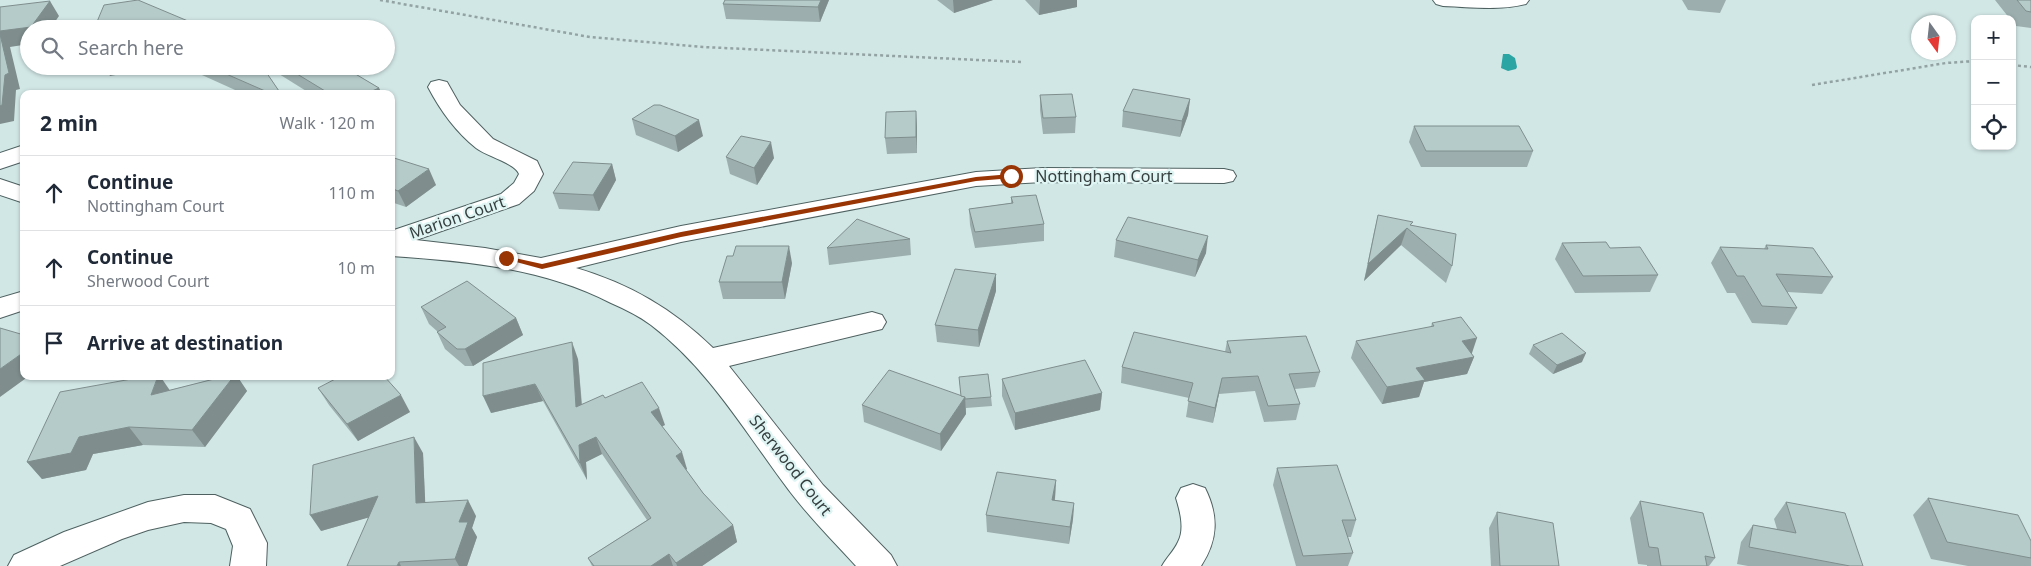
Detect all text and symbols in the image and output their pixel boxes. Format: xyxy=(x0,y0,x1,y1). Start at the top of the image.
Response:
north arrow xyxy=(1911,15,1956,60)
map controls xyxy=(1971,15,2016,150)
button: + xyxy=(1971,15,2016,60)
search box xyxy=(20,20,395,75)
icon: search xyxy=(38,34,66,62)
text: Search here xyxy=(78,35,184,61)
button: − xyxy=(1971,60,2016,105)
button: locate xyxy=(1971,105,2016,150)
text: 2 min xyxy=(40,109,98,137)
text: Walk · 120 m xyxy=(280,112,375,134)
route start xyxy=(1000,165,1023,188)
street label: Nottingham Court xyxy=(1035,165,1173,187)
text: Continue xyxy=(87,169,173,195)
icon: ahead xyxy=(40,179,68,207)
text: 110 m xyxy=(328,182,375,204)
street label: Marion Court xyxy=(406,190,508,244)
text: Nottingham Court xyxy=(87,195,224,217)
text: Continue xyxy=(87,244,173,270)
route end xyxy=(495,247,518,270)
icon: ahead xyxy=(40,254,68,282)
text: 10 m xyxy=(338,257,375,279)
text: Sherwood Court xyxy=(87,270,209,292)
icon: arrive xyxy=(40,329,68,357)
text: Arrive at destination xyxy=(87,330,283,356)
street label: Sherwood Court xyxy=(745,410,837,520)

